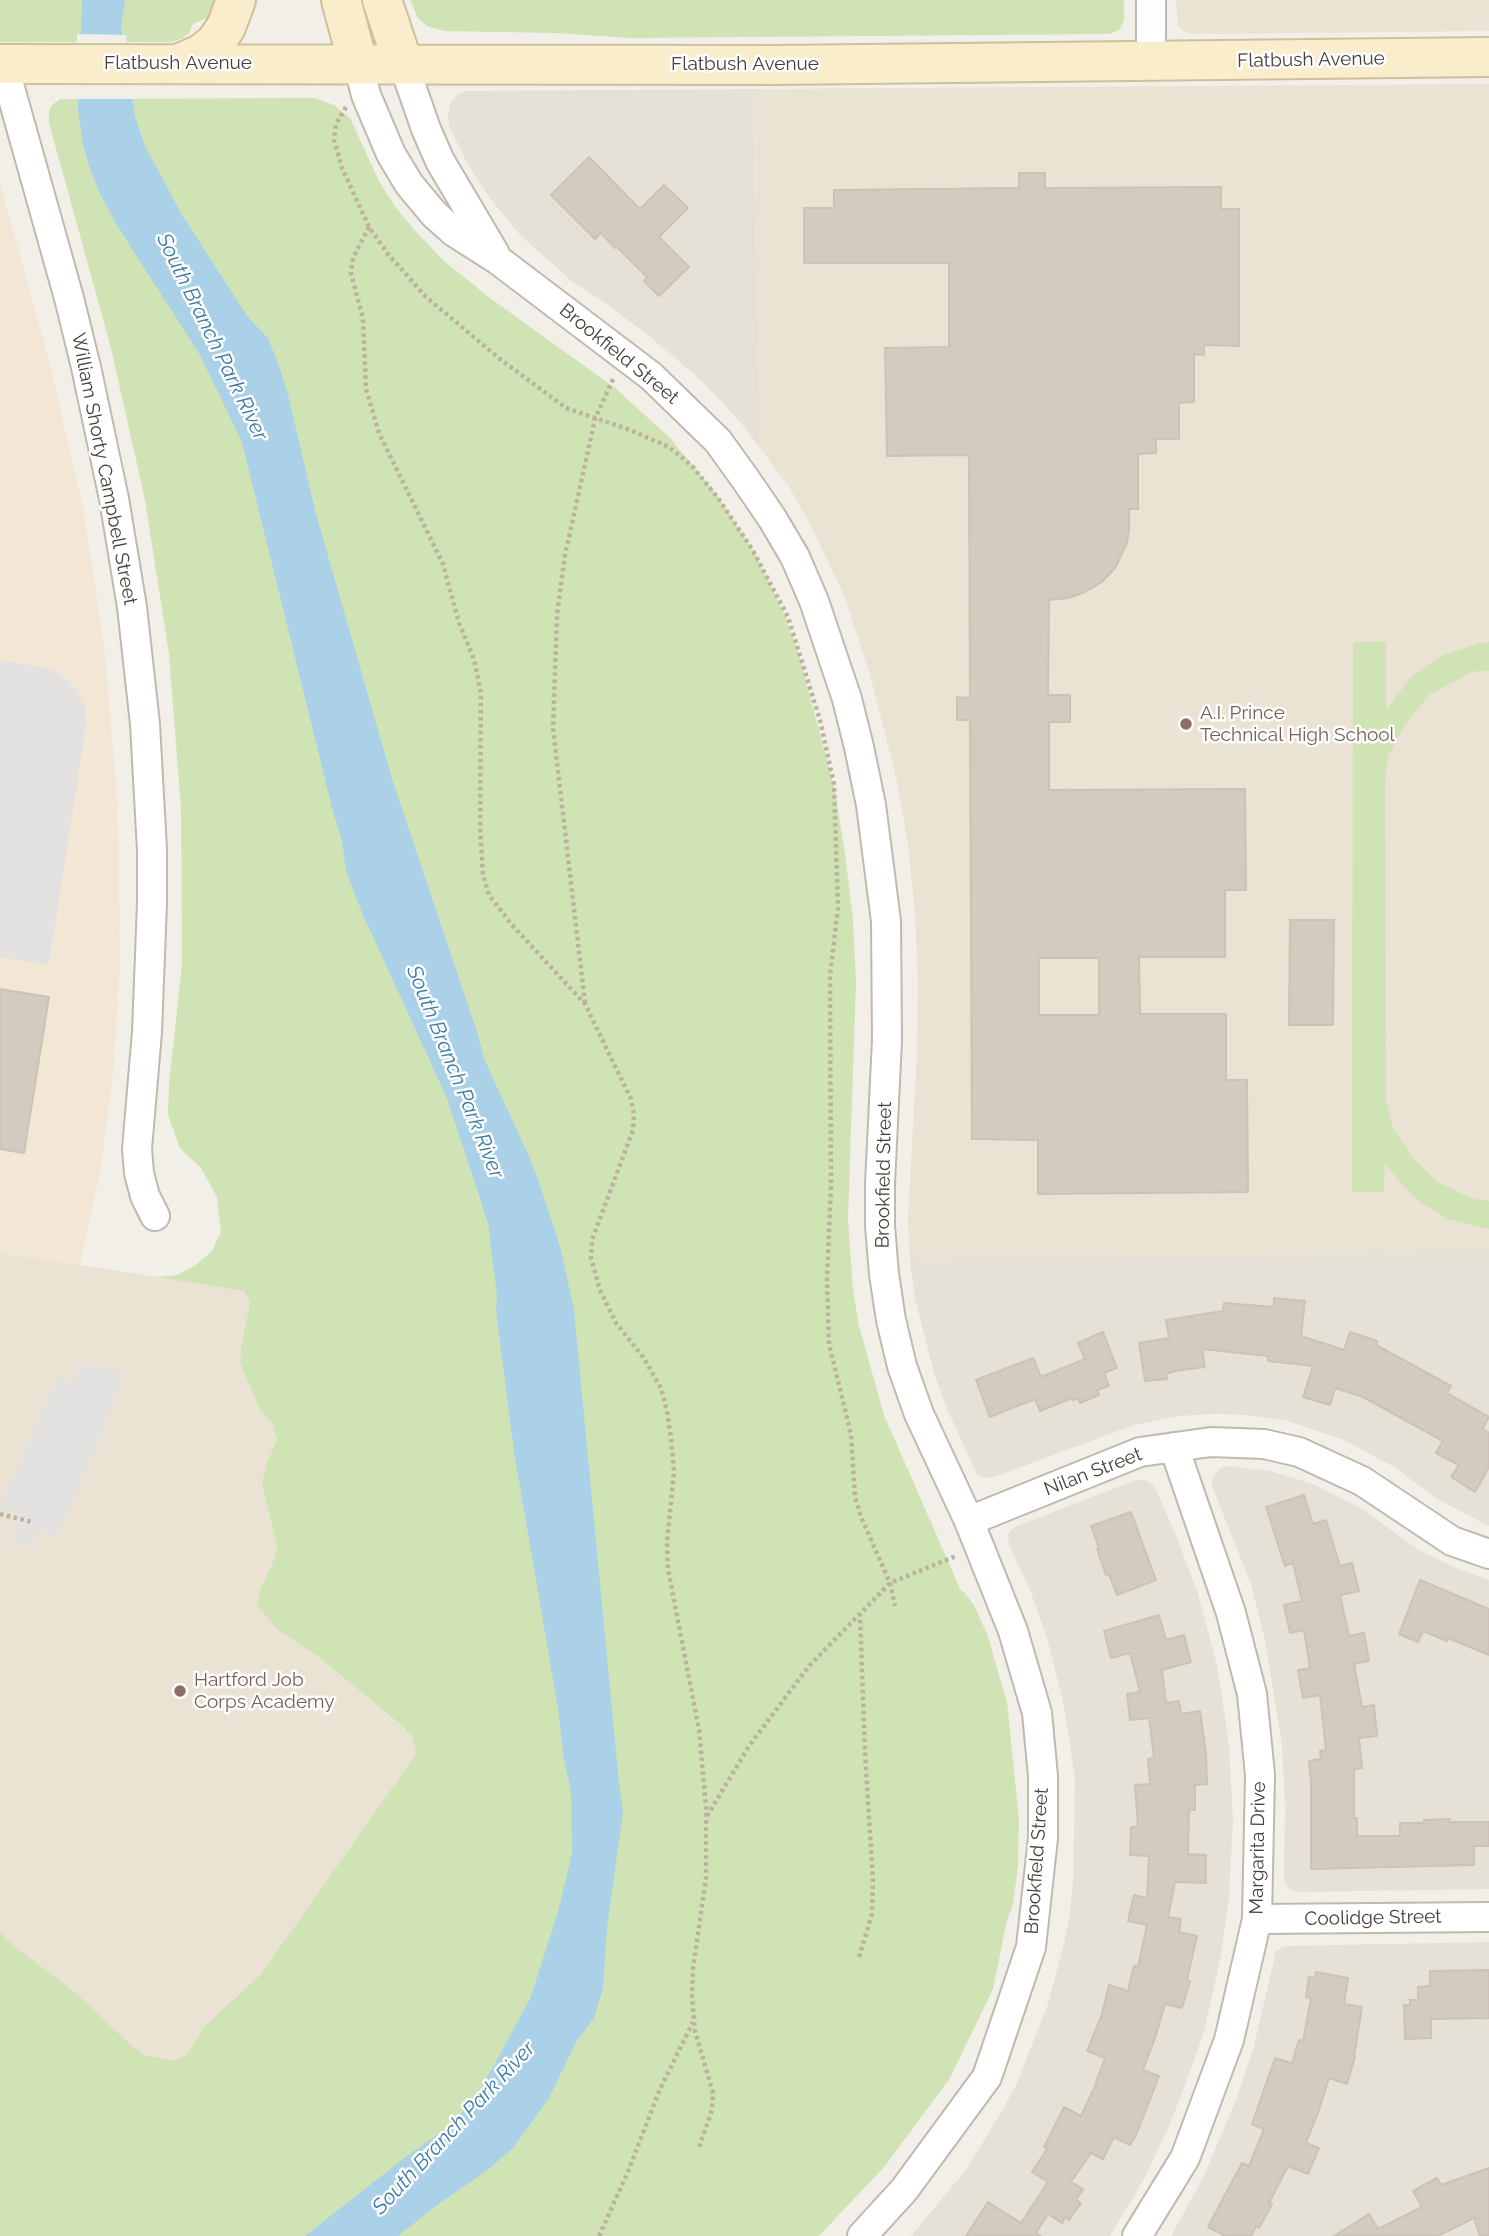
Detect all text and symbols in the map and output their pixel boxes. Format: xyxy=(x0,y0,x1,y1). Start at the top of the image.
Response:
street label: Flatbush Avenue xyxy=(1237,47,1385,73)
street label: Flatbush Avenue xyxy=(104,52,252,74)
street label: Flatbush Avenue xyxy=(671,53,819,75)
water label: South Branch Park River xyxy=(151,229,273,445)
street label: Brookfield Street xyxy=(555,299,683,409)
street label: William Shorty Campbell Street xyxy=(66,331,142,607)
place label: A.I. Prince Technical High School xyxy=(1200,702,1395,746)
marker: A.I. Prince Technical High School xyxy=(1178,716,1194,732)
water label: South Branch Park River xyxy=(401,962,509,1182)
street label: Brookfield Street xyxy=(871,1101,897,1249)
street label: Nilan Street xyxy=(1041,1443,1145,1501)
place label: Hartford Job Corps Academy xyxy=(194,1669,335,1713)
marker: Hartford Job Corps Academy xyxy=(172,1683,188,1699)
street label: Margarita Drive xyxy=(1245,1781,1271,1915)
street label: Brookfield Street xyxy=(1021,1787,1053,1935)
street label: Coolidge Street xyxy=(1304,1905,1442,1931)
water label: South Branch Park River xyxy=(367,2036,541,2220)

